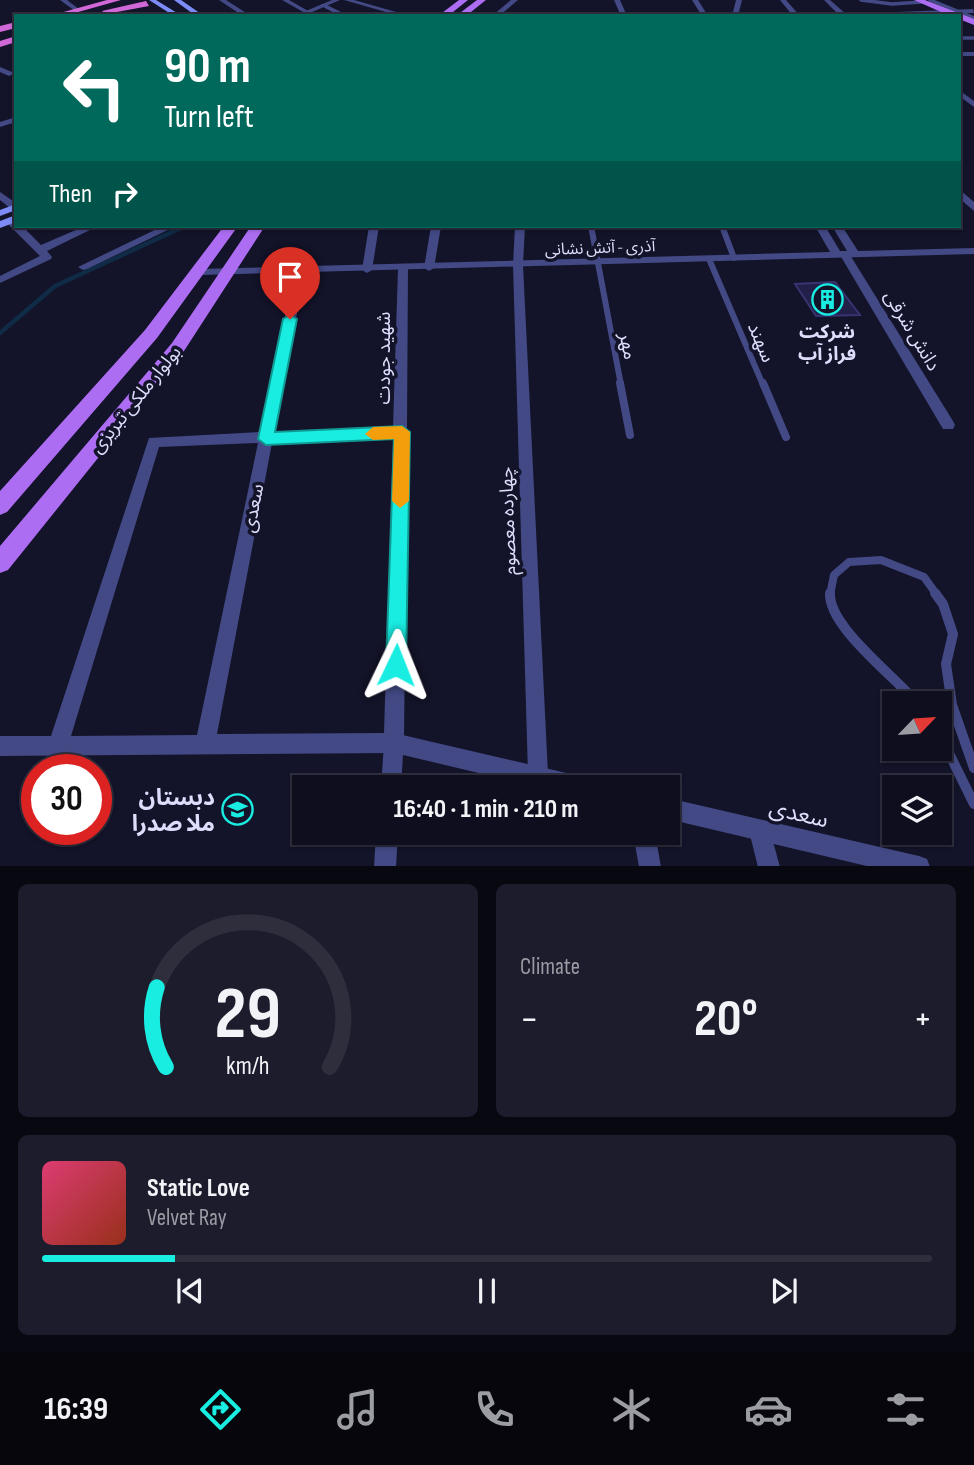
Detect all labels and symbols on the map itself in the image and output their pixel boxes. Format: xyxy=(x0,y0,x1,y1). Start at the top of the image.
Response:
street label: آذرى - آتش نشانى xyxy=(545,237,657,260)
pin xyxy=(260,247,320,319)
building icon: شرکت فراز آب xyxy=(810,283,844,317)
street label: دانش شرقی xyxy=(879,286,945,375)
street label: شهید جودت xyxy=(373,312,396,404)
street label: سهند xyxy=(742,319,779,366)
place label: شرکت فراز آب xyxy=(798,321,856,366)
street label: مهر xyxy=(613,330,641,362)
street label: بولوار ملکی تبریزی xyxy=(86,342,187,458)
street label: چهارده معصوم xyxy=(495,466,524,576)
street label: سعدی xyxy=(237,482,269,535)
position arrow xyxy=(359,628,433,702)
north arrow xyxy=(882,691,952,761)
speed limit sign: 30 xyxy=(21,754,112,845)
place label: دبستان ملا صدرا xyxy=(132,784,215,838)
school or university icon: دبستان ملا صدرا xyxy=(221,793,255,827)
street label: سعدی xyxy=(767,794,831,834)

